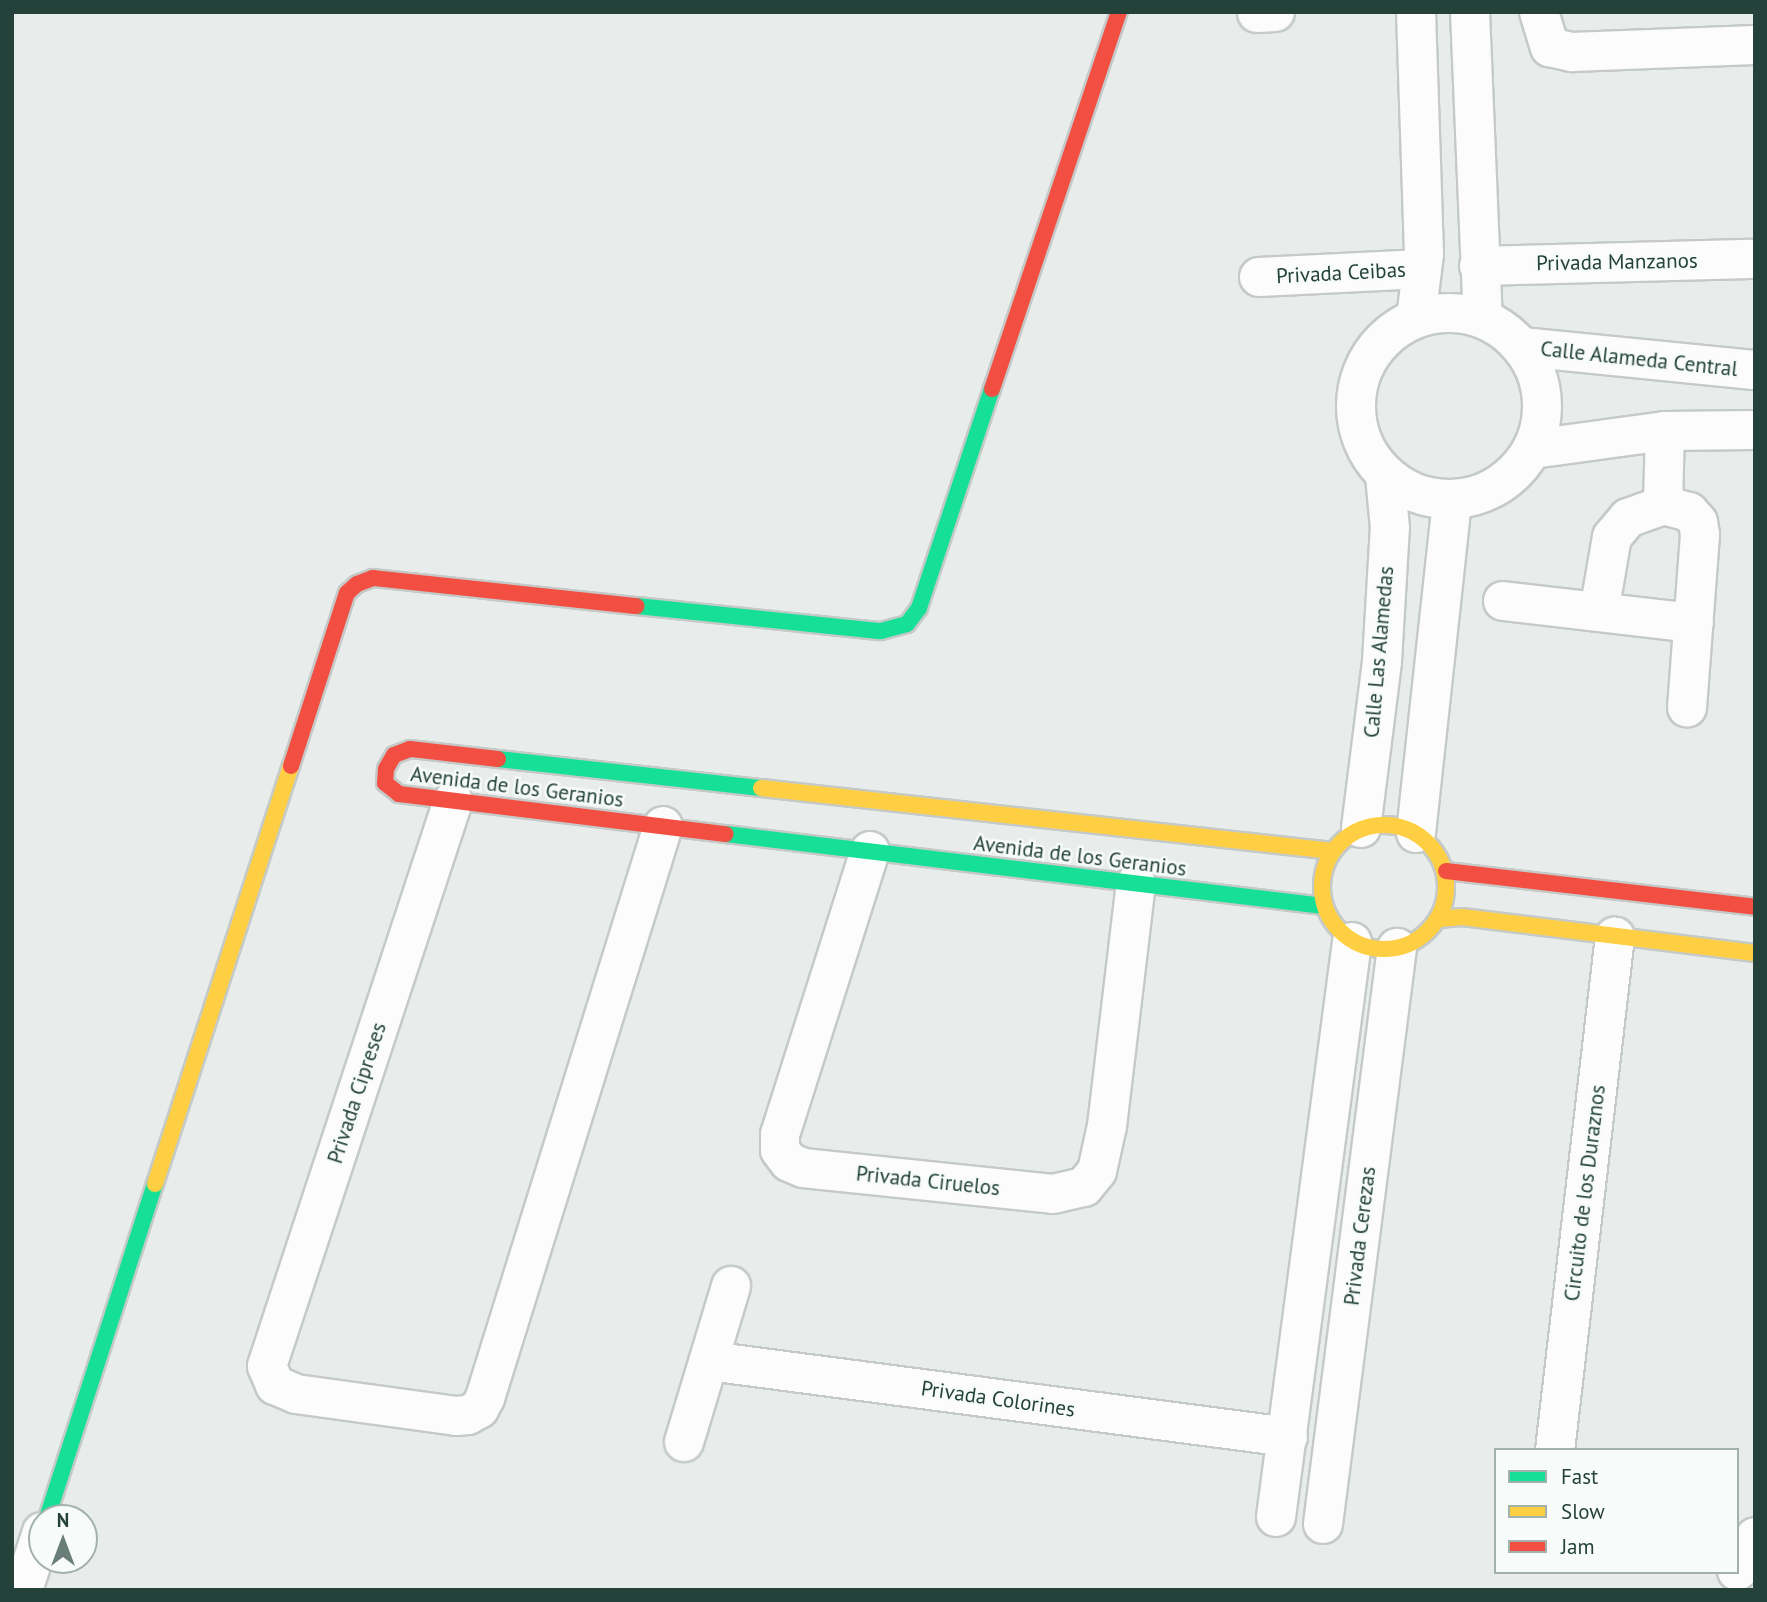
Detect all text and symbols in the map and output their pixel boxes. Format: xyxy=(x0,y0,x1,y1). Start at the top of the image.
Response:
street label: Privada Manzanos xyxy=(1536,248,1698,276)
street label: Privada Ceibas xyxy=(1276,257,1406,289)
street label: Calle Alameda Central xyxy=(1539,336,1739,382)
street label: Calle Las Alamedas xyxy=(1359,565,1399,739)
street label: Avenida de los Geranios xyxy=(409,761,625,813)
street label: Avenida de los Geranios xyxy=(972,830,1188,882)
street label: Privada Cipreses xyxy=(322,1019,392,1167)
street label: Circuito de los Duraznos xyxy=(1559,1083,1611,1303)
street label: Privada Ciruelos xyxy=(855,1161,1001,1201)
street label: Privada Cerezas xyxy=(1339,1165,1381,1307)
street label: Privada Colorines xyxy=(919,1376,1077,1422)
legend xyxy=(1494,1448,1739,1574)
text: Fast xyxy=(1561,1463,1598,1490)
text: Slow xyxy=(1561,1498,1605,1525)
north arrow xyxy=(28,1504,98,1574)
text: N xyxy=(57,1508,69,1532)
text: Jam xyxy=(1561,1533,1595,1560)

